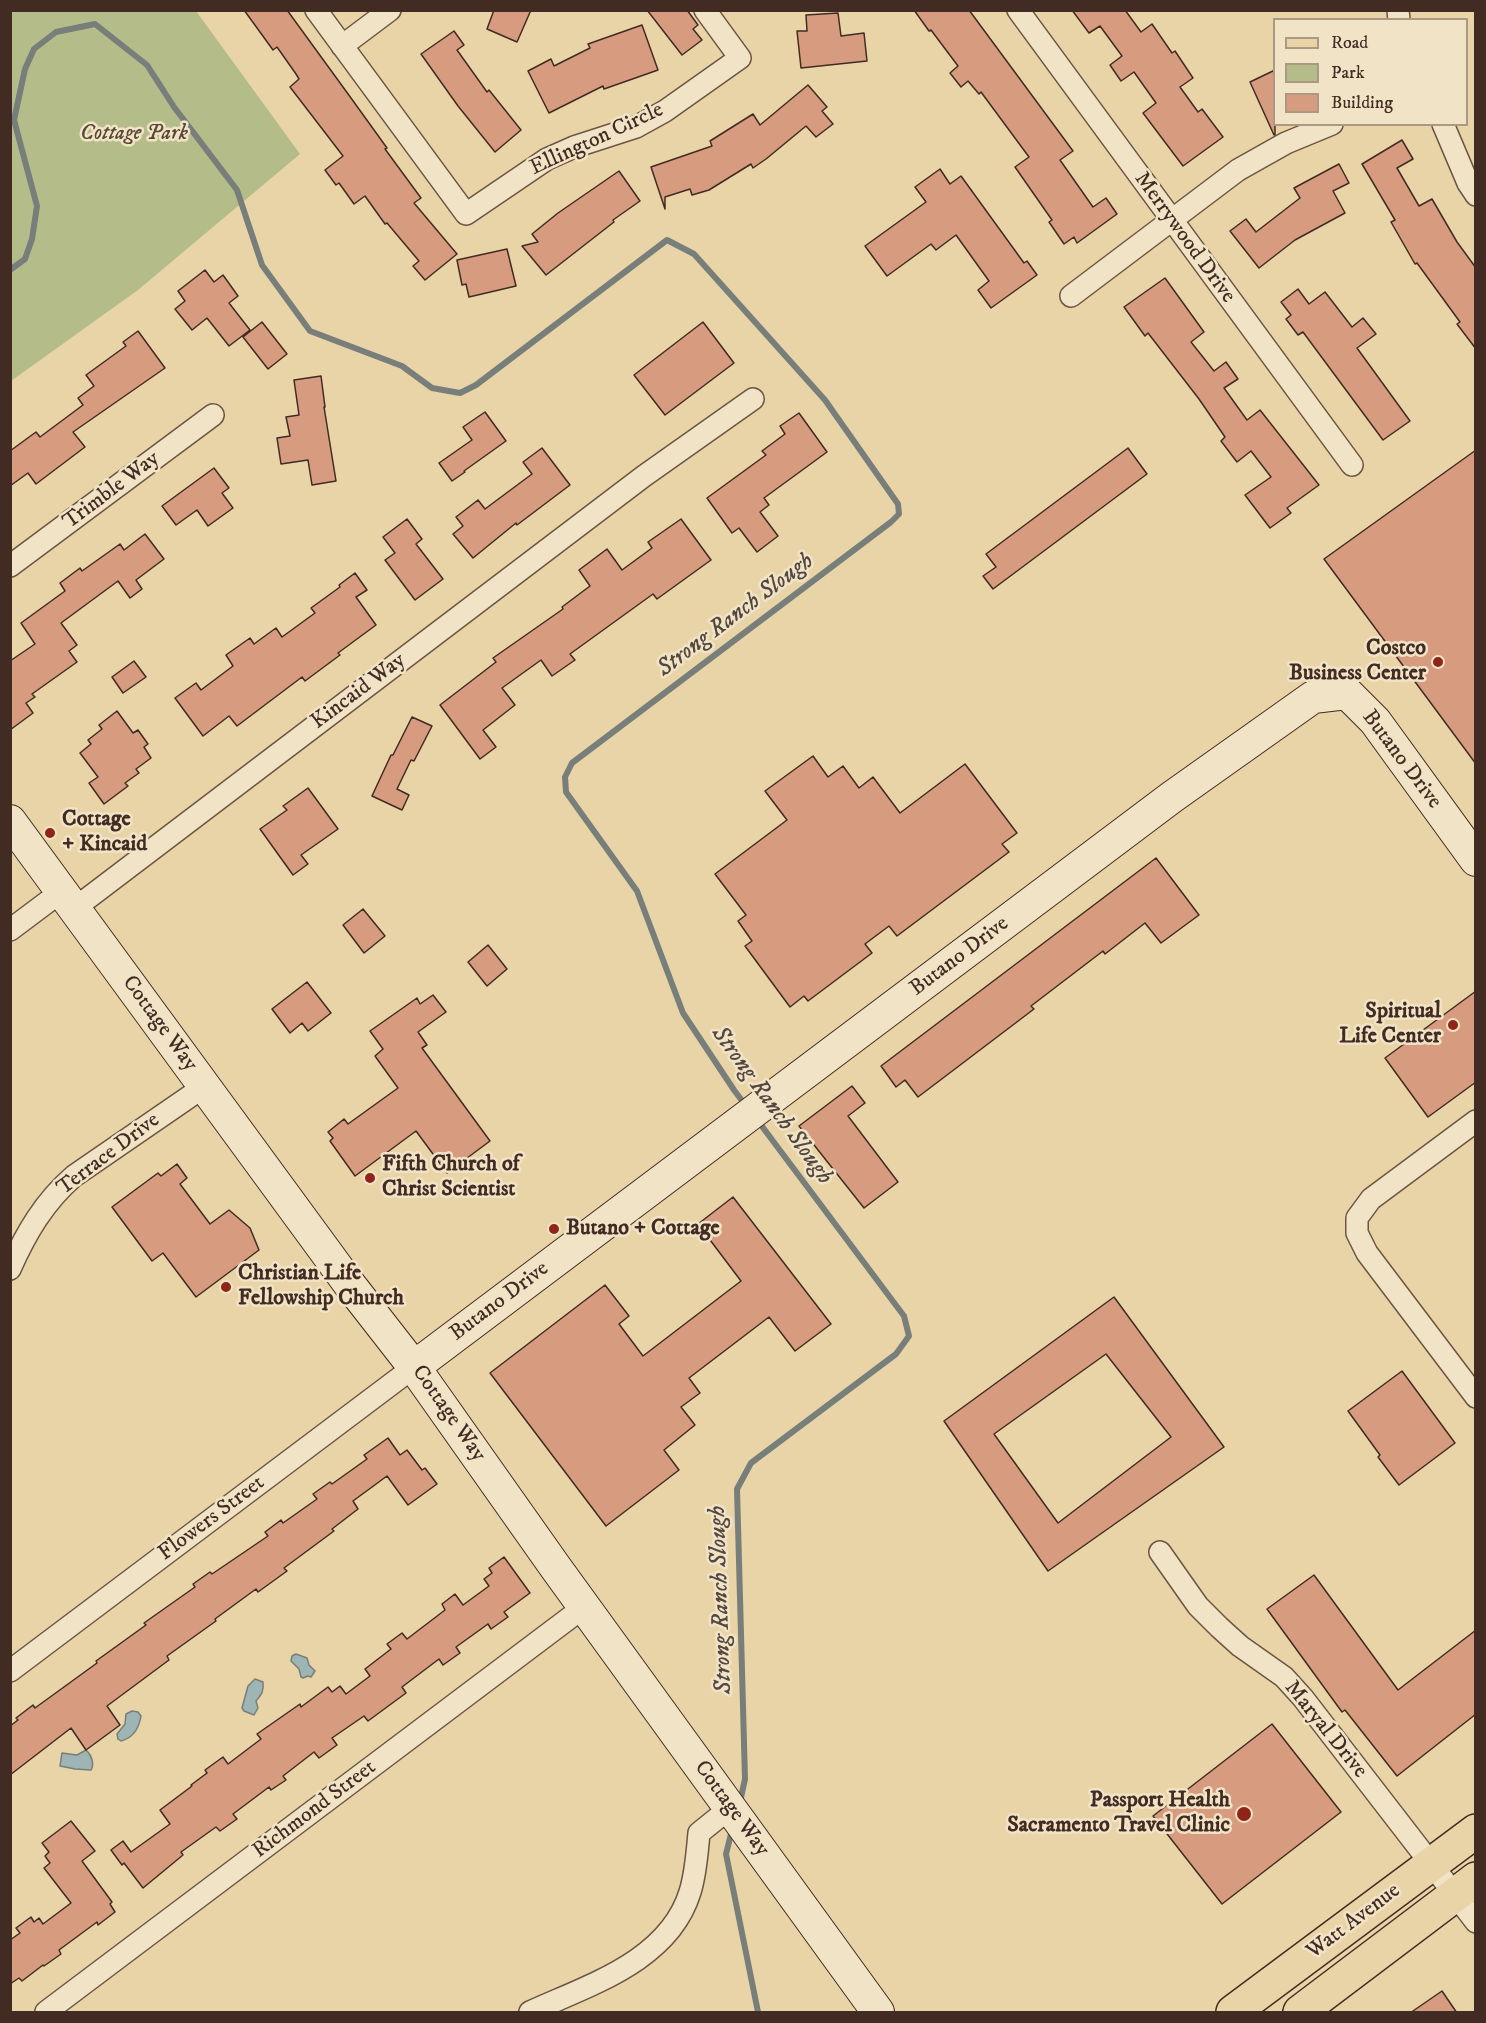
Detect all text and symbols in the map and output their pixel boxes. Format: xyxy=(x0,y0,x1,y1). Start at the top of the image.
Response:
legend xyxy=(1273,18,1468,126)
text: Road xyxy=(1331,32,1368,54)
text: Park xyxy=(1331,62,1365,84)
text: Building xyxy=(1331,92,1393,114)
street label: Ellington Circle xyxy=(526,98,668,182)
park label: Cottage Park xyxy=(80,121,188,147)
street label: Merrywood Drive xyxy=(1128,167,1240,309)
street label: Trimble Way xyxy=(59,446,165,536)
water label: Strong Ranch Slough xyxy=(652,548,820,684)
place label: Costco Business Center xyxy=(1289,636,1426,688)
street label: Kincaid Way xyxy=(307,648,411,736)
marker: Costco Business Center xyxy=(1431,655,1445,669)
street label: Butano Drive xyxy=(1355,705,1447,815)
place label: Cottage + Kincaid xyxy=(62,807,147,858)
marker: Cottage + Kincaid xyxy=(43,826,57,840)
street label: Butano Drive xyxy=(905,911,1015,1003)
street label: Cottage Way xyxy=(115,971,203,1077)
place label: Spiritual Life Center xyxy=(1339,999,1441,1050)
marker: Spiritual Life Center xyxy=(1446,1018,1460,1032)
water label: Strong Ranch Slough xyxy=(704,1021,838,1191)
street label: Terrace Drive xyxy=(53,1108,165,1202)
place label: Fifth Church of Christ Scientist xyxy=(382,1152,520,1204)
marker: Fifth Church of Christ Scientist xyxy=(363,1171,377,1185)
place label: Butano + Cottage xyxy=(566,1216,720,1242)
marker: Butano + Cottage xyxy=(547,1222,561,1236)
street label: Butano Drive xyxy=(445,1256,555,1348)
place label: Christian Life Fellowship Church xyxy=(238,1261,404,1312)
marker: Christian Life Fellowship Church xyxy=(219,1280,233,1294)
street label: Cottage Way xyxy=(405,1361,491,1467)
street label: Flowers Street xyxy=(154,1471,270,1567)
water label: Strong Ranch Slough xyxy=(704,1505,740,1695)
street label: Maryal Drive xyxy=(1278,1676,1372,1784)
street label: Richmond Street xyxy=(248,1755,382,1865)
street label: Cottage Way xyxy=(687,1756,775,1862)
place label: Passport Health Sacramento Travel Clinic xyxy=(1007,1788,1230,1840)
marker: Passport Health Sacramento Travel Clinic xyxy=(1235,1805,1253,1823)
street label: Watt Avenue xyxy=(1302,1878,1406,1966)

